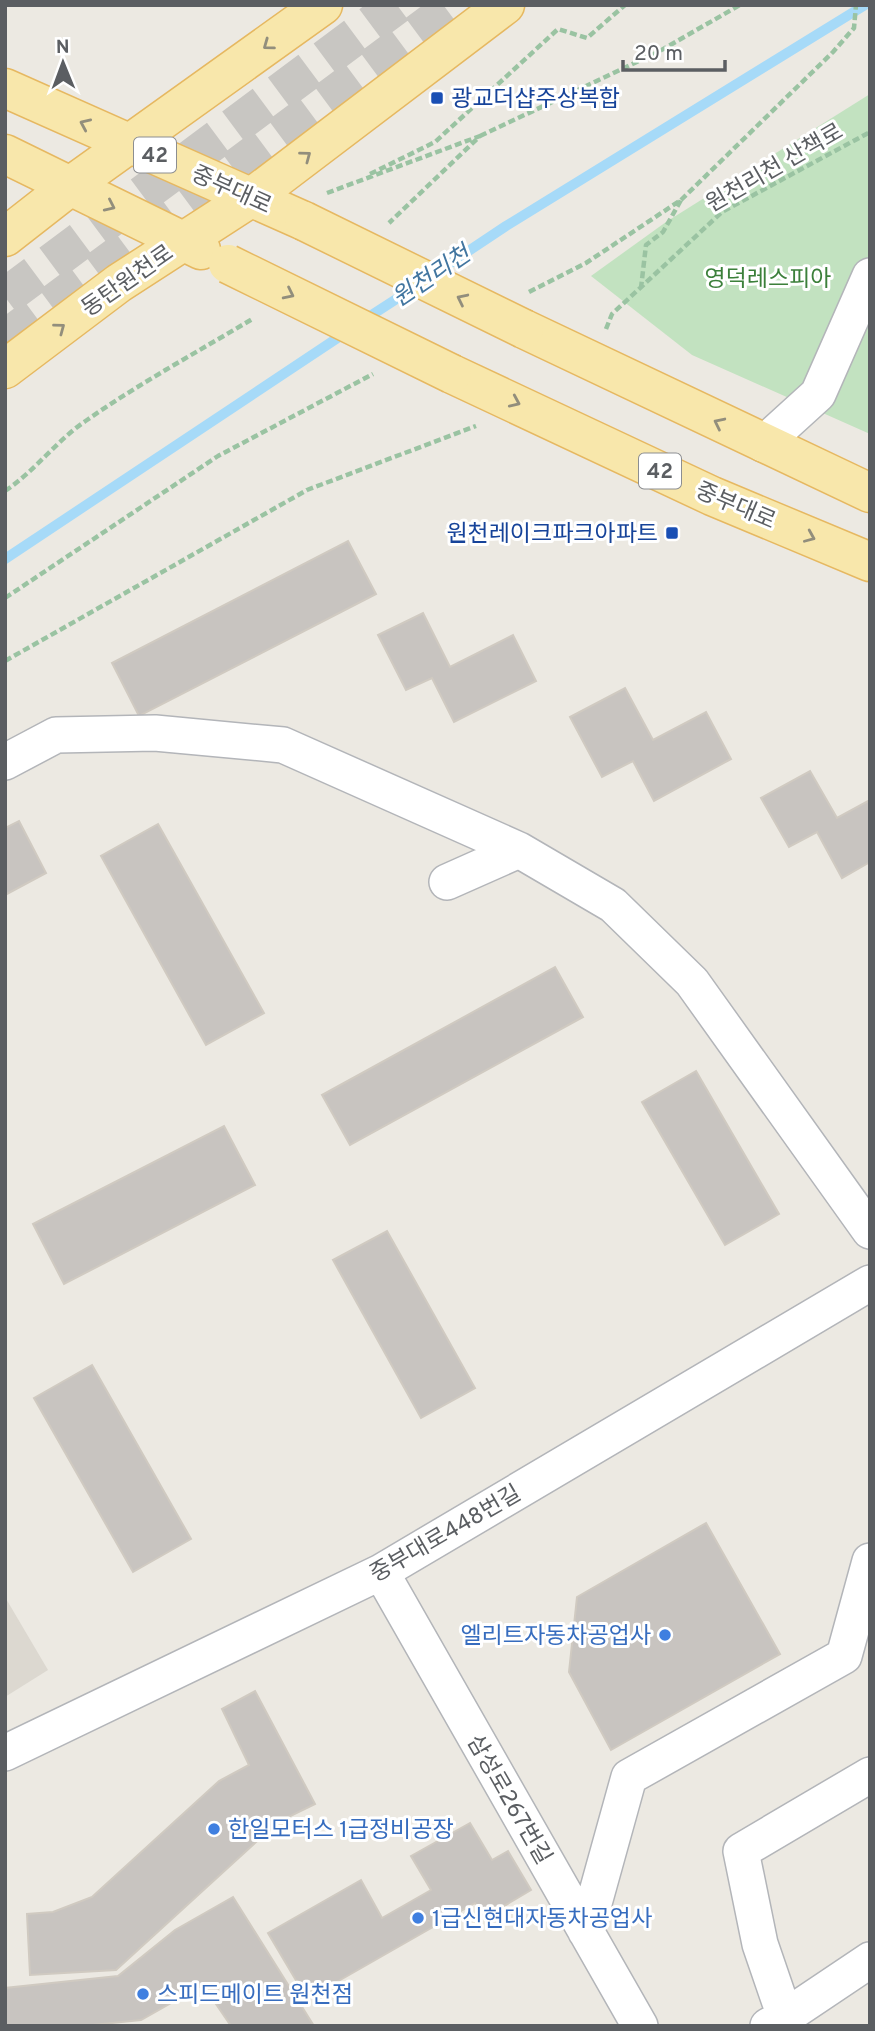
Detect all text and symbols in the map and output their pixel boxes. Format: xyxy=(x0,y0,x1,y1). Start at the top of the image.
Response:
north arrow xyxy=(28,28,98,98)
scale bar xyxy=(623,28,724,72)
text: N xyxy=(56,36,70,60)
one-way arrow xyxy=(263,37,276,49)
text: 20 m xyxy=(634,41,683,68)
place label: 광교더샵주상복합 xyxy=(451,86,620,115)
marker: 광교더샵주상복합 xyxy=(429,90,445,106)
one-way arrow xyxy=(80,118,92,132)
street label: 원천리천 산책로 xyxy=(702,118,849,220)
road number: 42 xyxy=(134,138,176,172)
one-way arrow xyxy=(298,151,311,164)
street label: 중부대로 xyxy=(186,161,276,222)
one-way arrow xyxy=(103,198,115,212)
water label: 원천리천 xyxy=(387,239,480,315)
street label: 동탄원천로 xyxy=(77,240,180,324)
park label: 영덕레스피아 xyxy=(705,266,831,295)
one-way arrow xyxy=(282,286,294,300)
one-way arrow xyxy=(457,294,469,308)
one-way arrow xyxy=(52,323,65,336)
one-way arrow xyxy=(508,394,520,408)
one-way arrow xyxy=(714,417,726,431)
road number: 42 xyxy=(639,454,681,489)
street label: 중부대로 xyxy=(690,477,780,537)
place label: 원천레이크파크아파트 xyxy=(446,521,658,550)
marker: 원천레이크파크아파트 xyxy=(664,525,680,541)
one-way arrow xyxy=(804,529,816,543)
street label: 중부대로448번길 xyxy=(366,1480,527,1590)
place label: 엘리트자동차공업사 xyxy=(461,1623,651,1652)
marker: 엘리트자동차공업사 xyxy=(657,1627,673,1643)
street label: 삼성로267번길 xyxy=(459,1730,557,1870)
place label: 한일모터스 1급정비공장 xyxy=(228,1817,454,1846)
marker: 한일모터스 1급정비공장 xyxy=(206,1821,222,1837)
place label: 1급신현대자동차공업사 xyxy=(432,1906,652,1935)
marker: 1급신현대자동차공업사 xyxy=(410,1910,426,1926)
place label: 스피드메이트 원천점 xyxy=(157,1982,353,2011)
marker: 스피드메이트 원천점 xyxy=(135,1986,151,2002)

